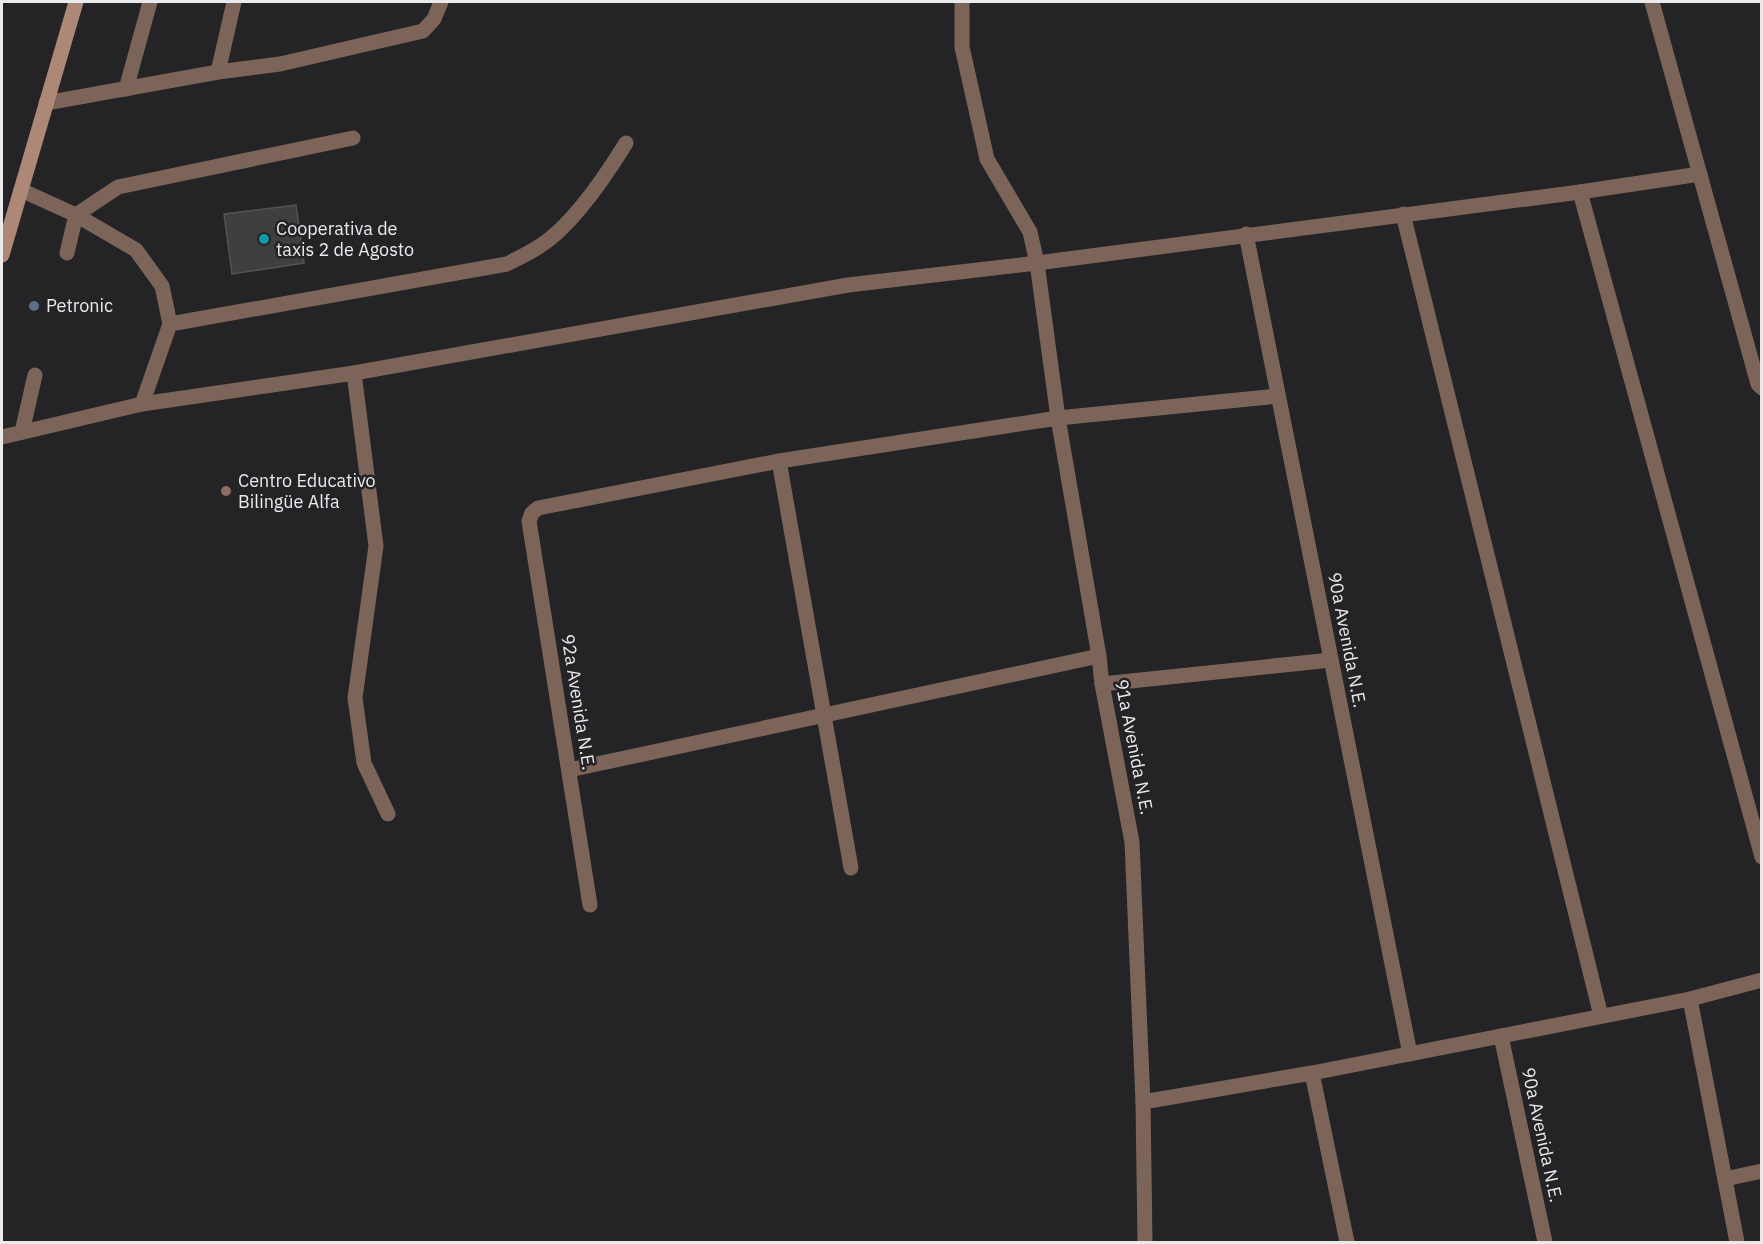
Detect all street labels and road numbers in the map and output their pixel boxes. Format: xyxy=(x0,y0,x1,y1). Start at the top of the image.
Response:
street label: 90a Avenida N.E. xyxy=(1323,570,1372,709)
street label: 92a Avenida N.E. xyxy=(556,632,601,772)
street label: 91a Avenida N.E. xyxy=(1110,677,1159,816)
street label: 90a Avenida N.E. xyxy=(1517,1065,1568,1204)

